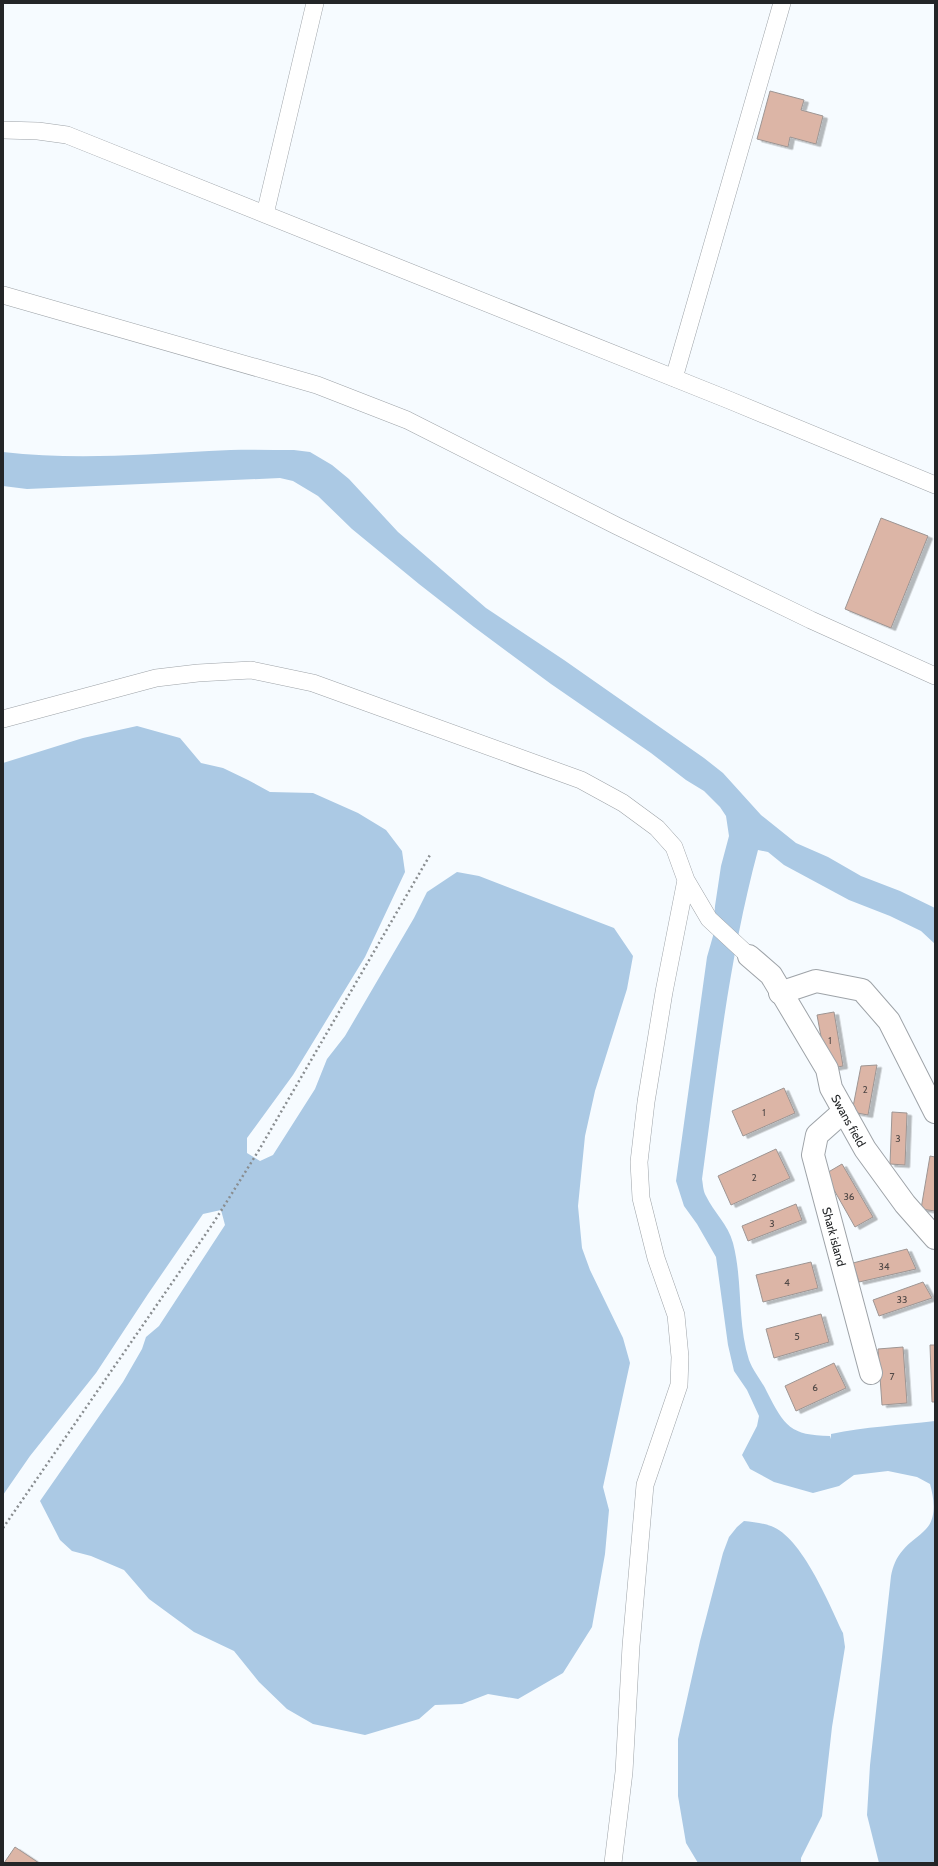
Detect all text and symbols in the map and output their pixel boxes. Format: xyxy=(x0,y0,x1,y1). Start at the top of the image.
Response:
house number: 1 xyxy=(828,1034,832,1047)
house number: 2 xyxy=(862,1083,868,1096)
street label: Swans field xyxy=(828,1091,870,1149)
house number: 1 xyxy=(762,1106,766,1119)
house number: 3 xyxy=(895,1132,901,1145)
house number: 2 xyxy=(751,1171,757,1184)
house number: 36 xyxy=(843,1190,855,1203)
street label: Shark island xyxy=(820,1205,850,1268)
house number: 3 xyxy=(769,1217,775,1230)
house number: 34 xyxy=(878,1260,890,1273)
house number: 4 xyxy=(784,1276,790,1289)
house number: 33 xyxy=(897,1293,907,1306)
house number: 5 xyxy=(794,1330,800,1343)
house number: 7 xyxy=(889,1370,895,1383)
house number: 6 xyxy=(812,1381,818,1394)

